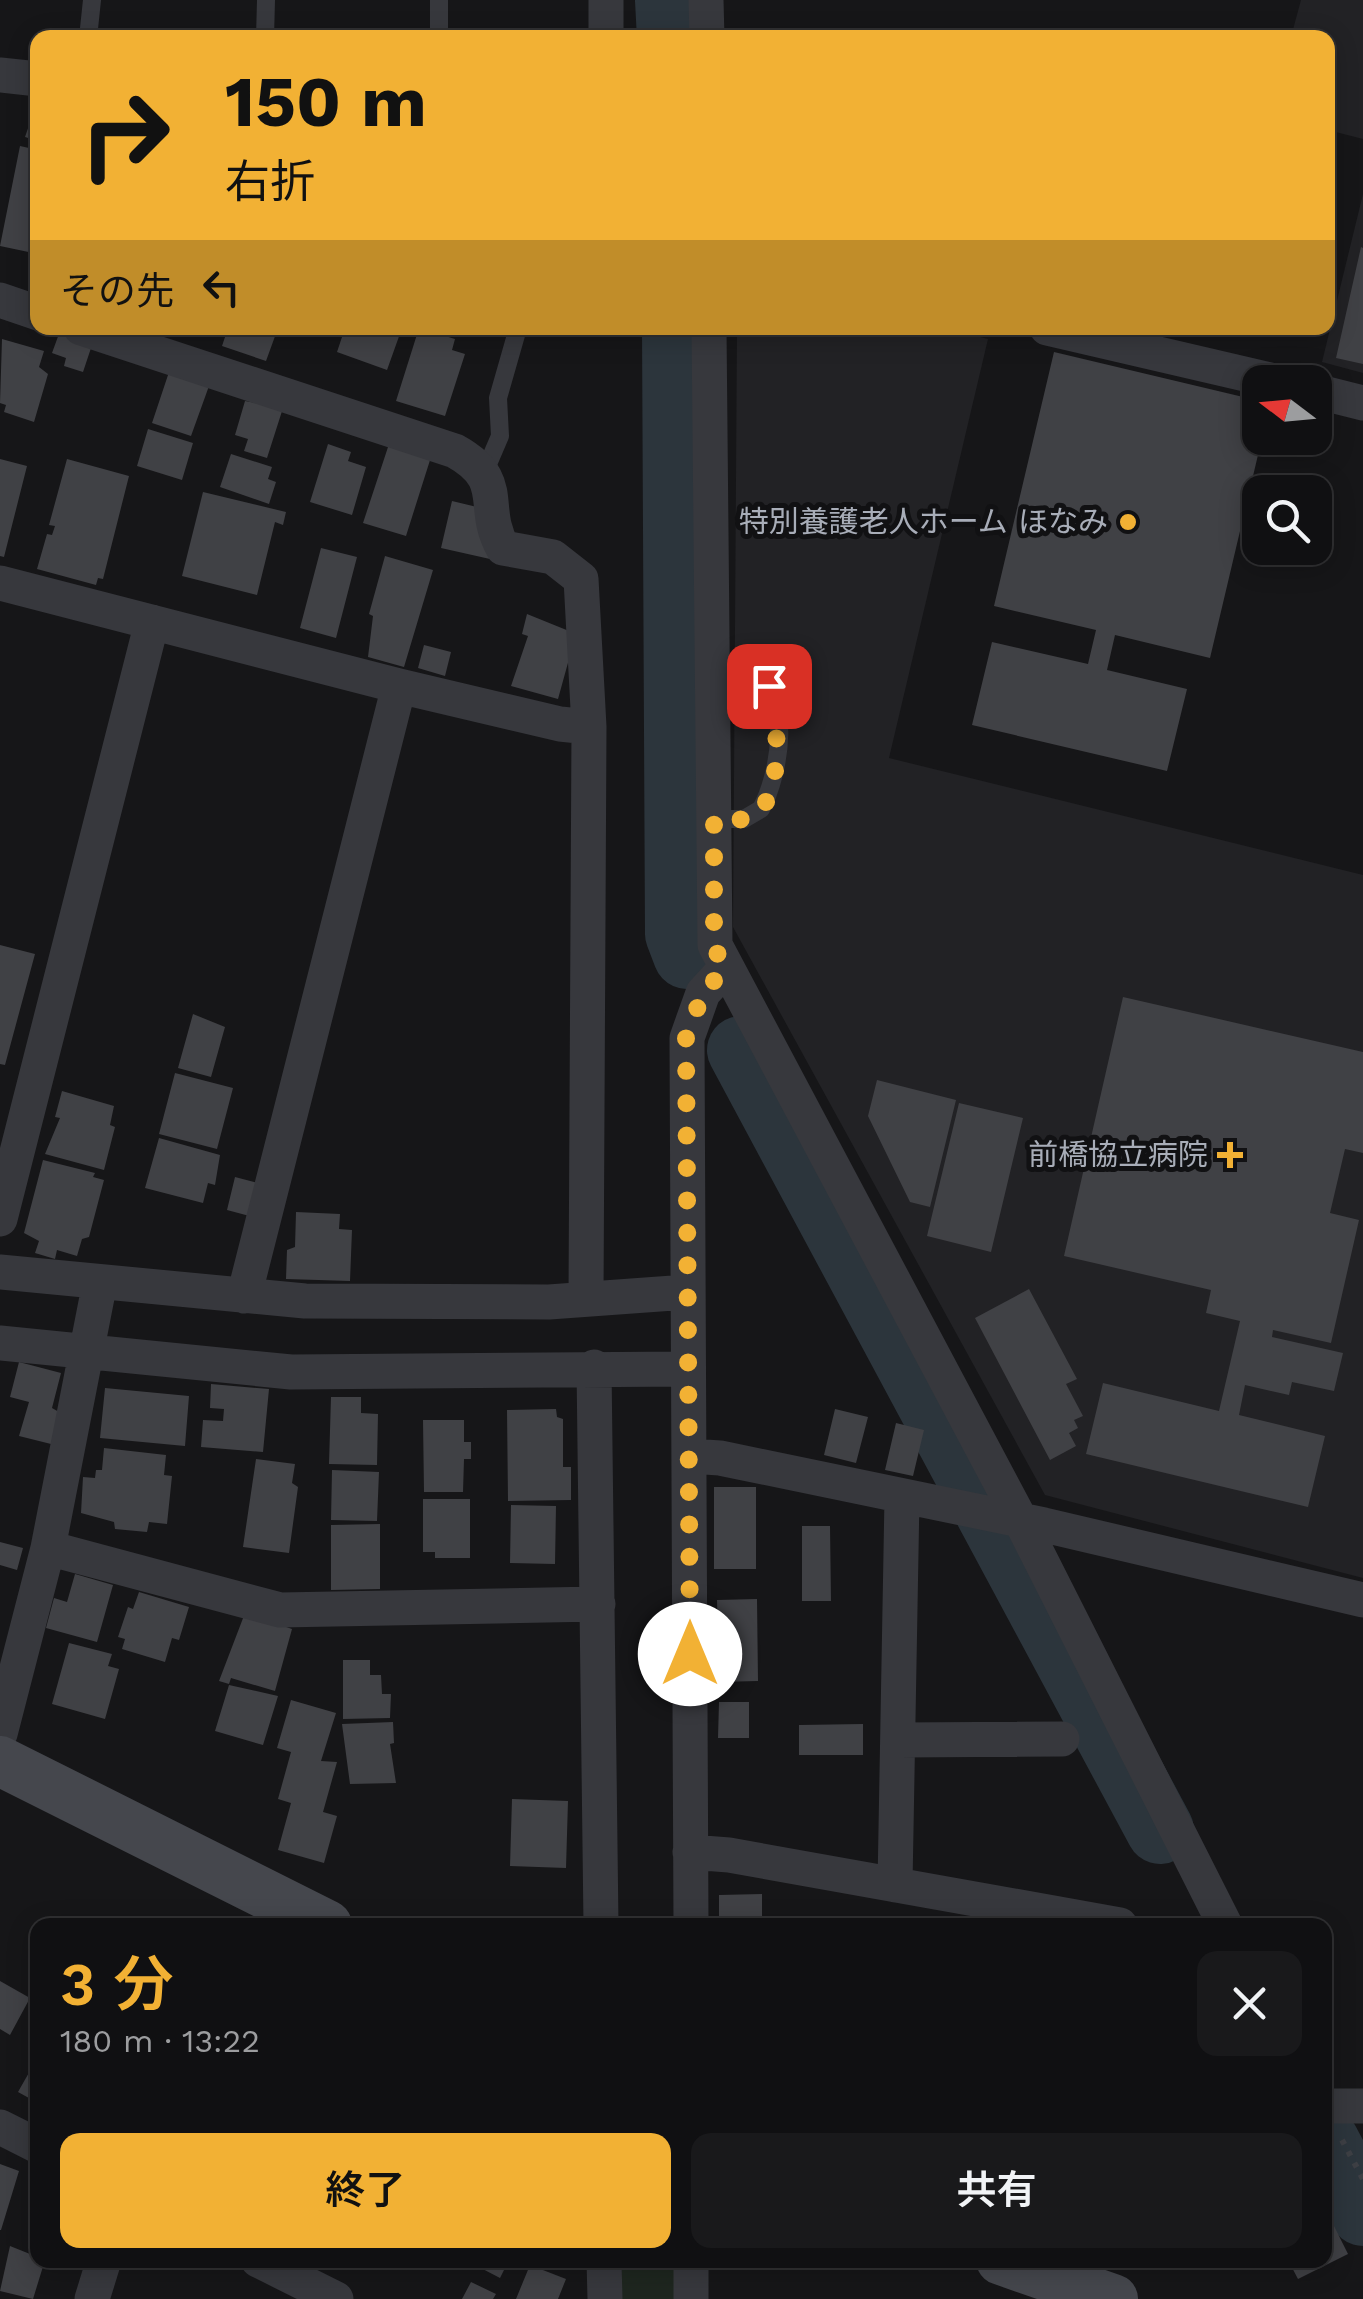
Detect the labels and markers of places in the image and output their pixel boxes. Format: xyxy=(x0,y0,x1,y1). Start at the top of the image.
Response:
place label: 特別養護老人ホーム ほなみ xyxy=(739,504,1108,539)
marker: 特別養護老人ホーム ほなみ xyxy=(1117,511,1139,533)
pin xyxy=(727,644,812,729)
place label: 前橋協立病院 xyxy=(1028,1137,1208,1172)
marker: 前橋協立病院 xyxy=(1217,1142,1243,1168)

